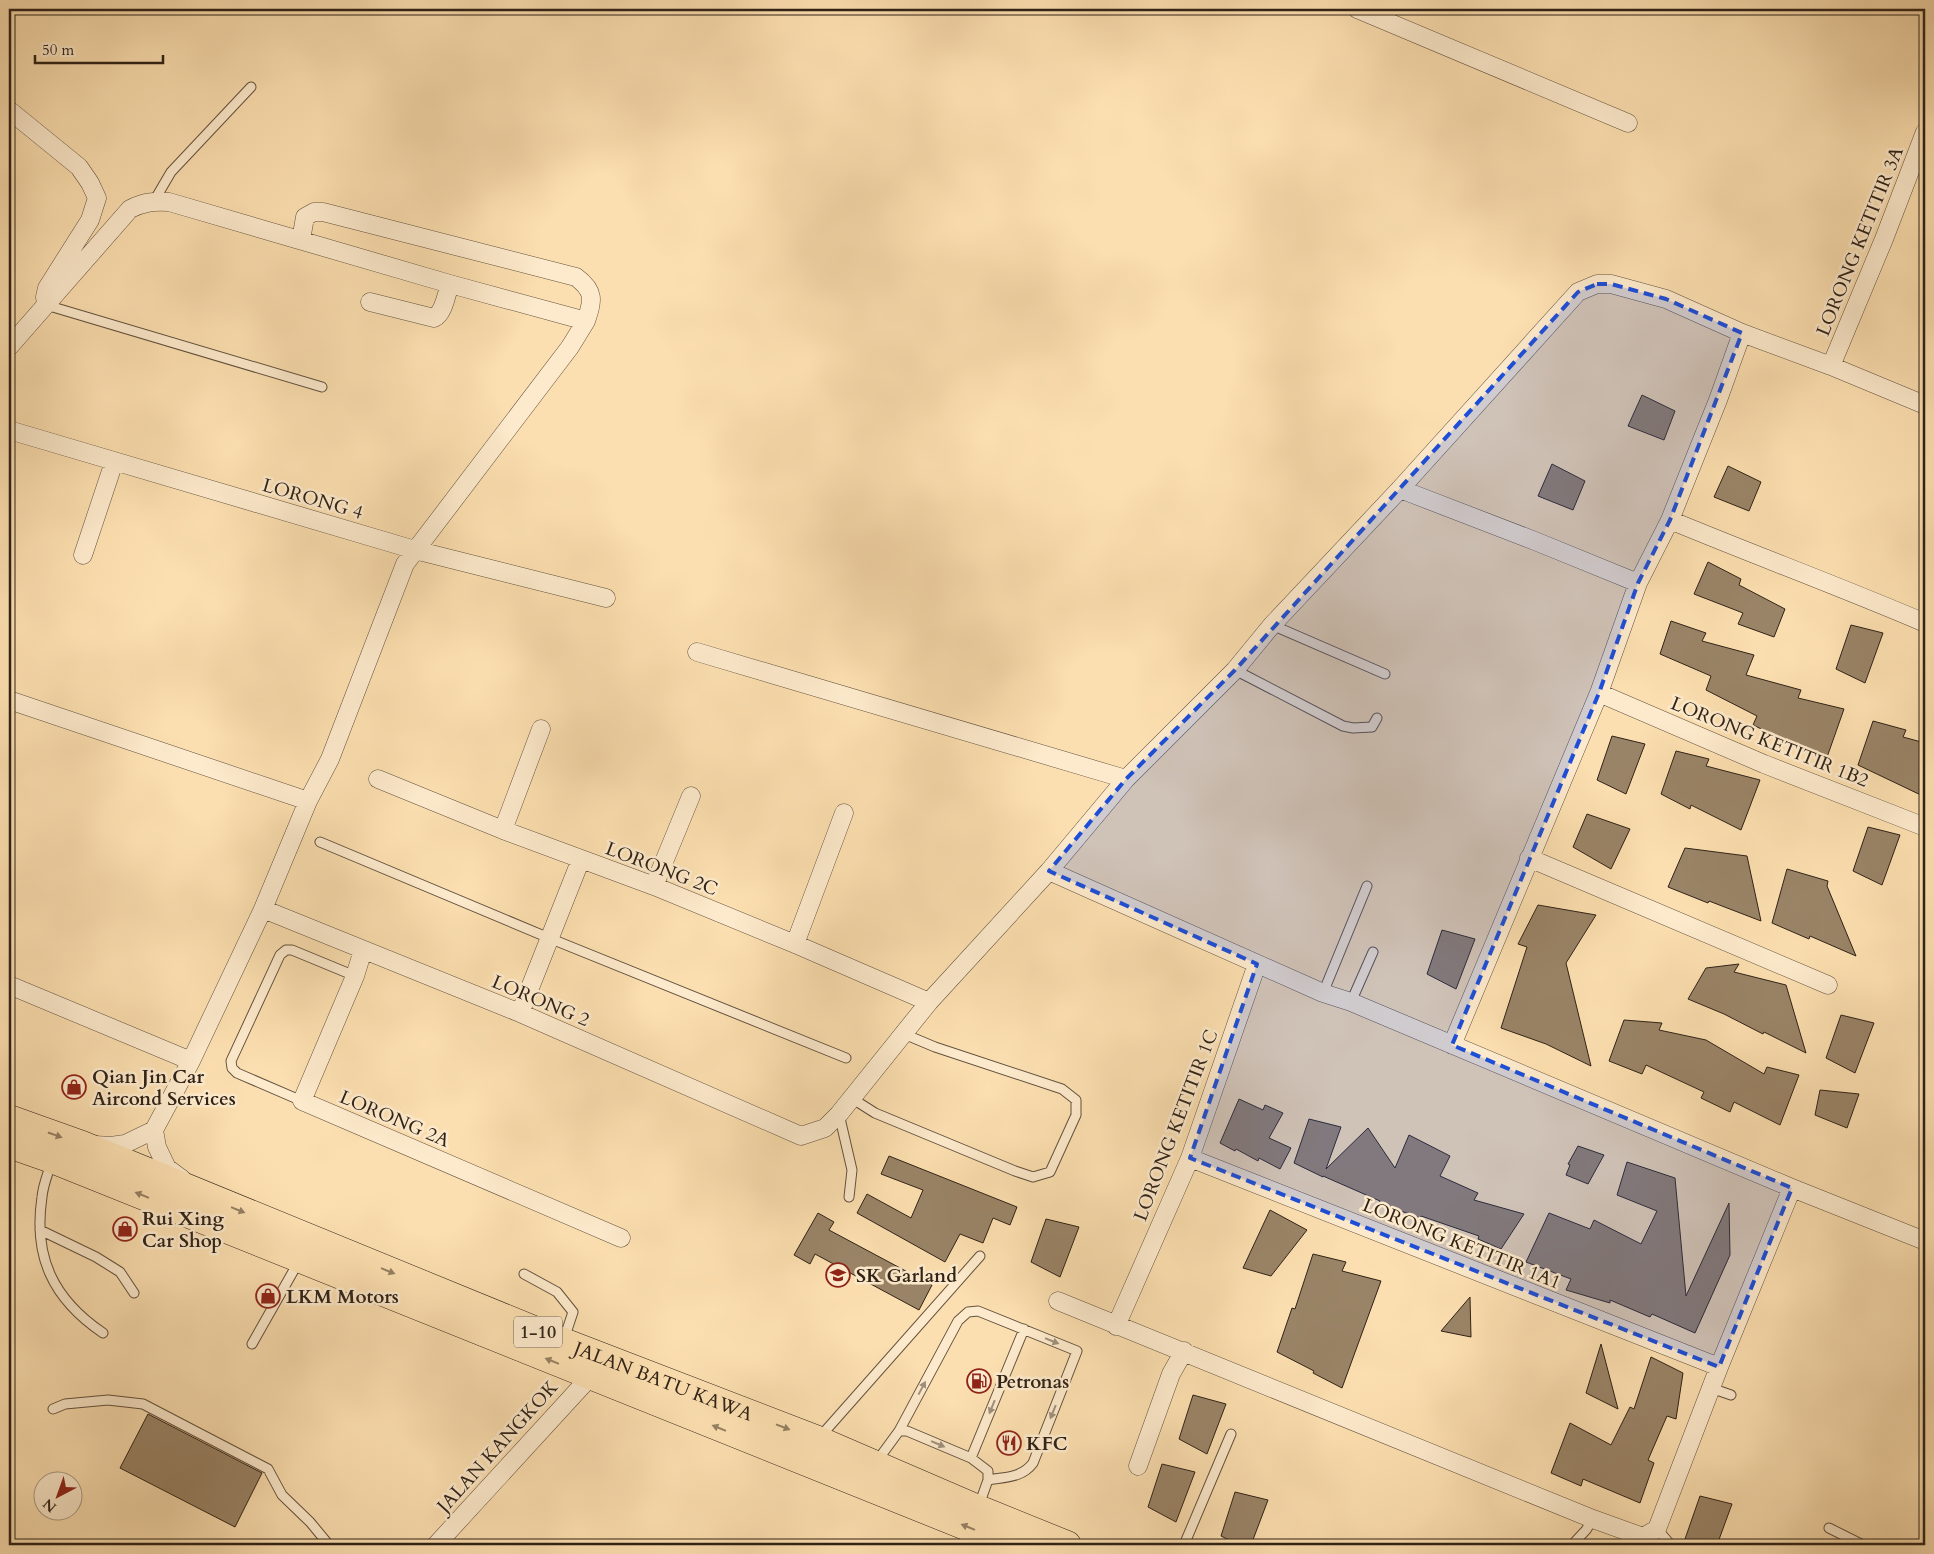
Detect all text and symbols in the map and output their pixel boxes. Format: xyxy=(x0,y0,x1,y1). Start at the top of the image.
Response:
scale bar xyxy=(35,32,162,64)
text: 50 m xyxy=(42,40,74,60)
street label: LORONG KETITIR 3A xyxy=(1810,142,1910,340)
street label: LORONG 4 xyxy=(259,472,366,526)
street label: LORONG KETITIR 1B2 xyxy=(1667,690,1873,794)
street label: LORONG 2C xyxy=(602,836,721,902)
street label: LORONG 2 xyxy=(488,969,594,1033)
street label: LORONG KETITIR 1C xyxy=(1127,1026,1224,1225)
place label: Qian Jin Car Aircond Services xyxy=(92,1064,236,1112)
shop icon: Qian Jin Car Aircond Services xyxy=(61,1074,87,1100)
street label: LORONG 2A xyxy=(336,1084,454,1154)
one-way arrow xyxy=(48,1131,63,1139)
one-way arrow xyxy=(135,1191,149,1199)
street label: LORONG KETITIR 1A1 xyxy=(1359,1192,1565,1296)
place label: Rui Xing Car Shop xyxy=(142,1206,225,1254)
one-way arrow xyxy=(231,1206,245,1214)
shop icon: Rui Xing Car Shop xyxy=(112,1216,138,1242)
school or university icon: SK Garland xyxy=(825,1262,851,1288)
place label: SK Garland xyxy=(856,1263,957,1289)
one-way arrow xyxy=(381,1267,395,1275)
shop icon: LKM Motors xyxy=(255,1283,281,1309)
place label: LKM Motors xyxy=(286,1284,399,1310)
road number: 1-10 xyxy=(514,1316,562,1348)
street label: JALAN BATU KAWA xyxy=(567,1334,757,1428)
one-way arrow xyxy=(1045,1337,1060,1345)
one-way arrow xyxy=(545,1356,560,1364)
fuel station icon: Petronas xyxy=(966,1368,992,1394)
place label: Petronas xyxy=(996,1369,1069,1395)
street label: JALAN KANGKOK xyxy=(429,1374,565,1521)
one-way arrow xyxy=(918,1381,926,1395)
one-way arrow xyxy=(988,1400,996,1414)
one-way arrow xyxy=(1049,1405,1056,1420)
one-way arrow xyxy=(711,1424,726,1432)
one-way arrow xyxy=(776,1424,791,1431)
restaurant icon: KFC xyxy=(996,1430,1022,1456)
place label: KFC xyxy=(1026,1431,1068,1457)
one-way arrow xyxy=(931,1440,945,1448)
north arrow xyxy=(32,1472,82,1522)
text: N xyxy=(39,1494,61,1517)
one-way arrow xyxy=(960,1523,975,1531)

